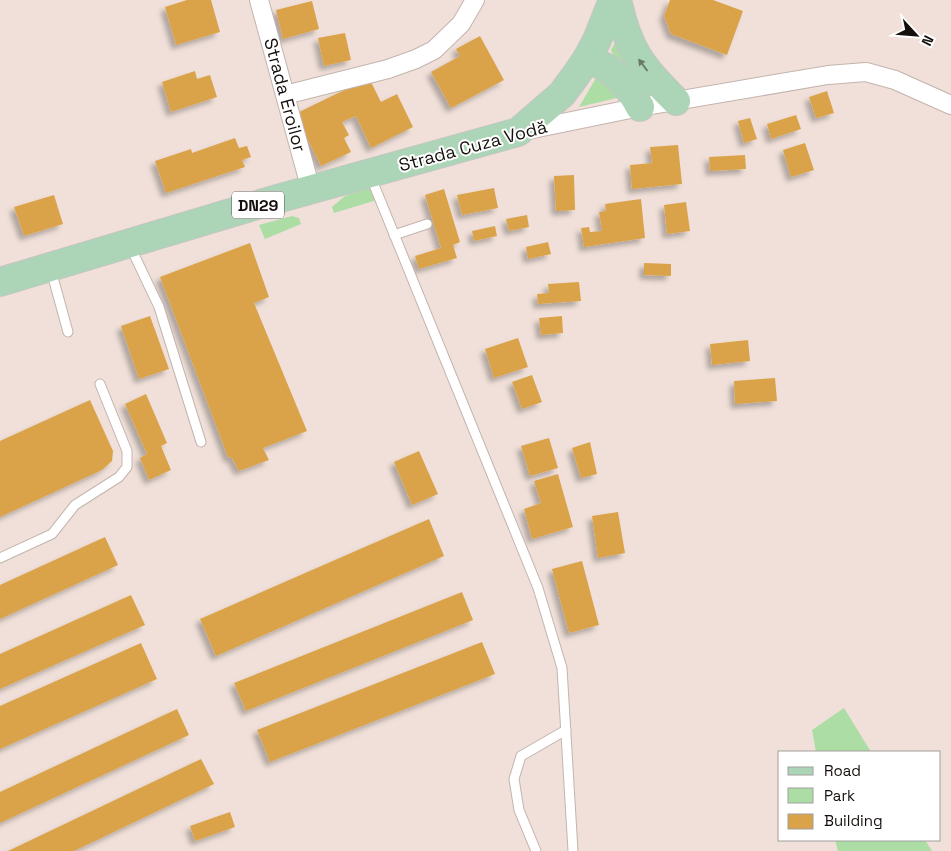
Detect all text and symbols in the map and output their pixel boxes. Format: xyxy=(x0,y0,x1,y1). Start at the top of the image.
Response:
north arrow xyxy=(891,10,941,60)
text: N xyxy=(918,33,938,49)
street label: Strada Eroilor xyxy=(259,35,312,155)
one-way arrow xyxy=(638,58,648,72)
street label: Strada Cuza Vodă xyxy=(396,115,550,176)
road number: DN29 xyxy=(232,192,284,218)
legend xyxy=(778,751,941,841)
text: Road xyxy=(824,761,861,780)
text: Park xyxy=(824,786,855,805)
text: Building xyxy=(824,811,883,830)

